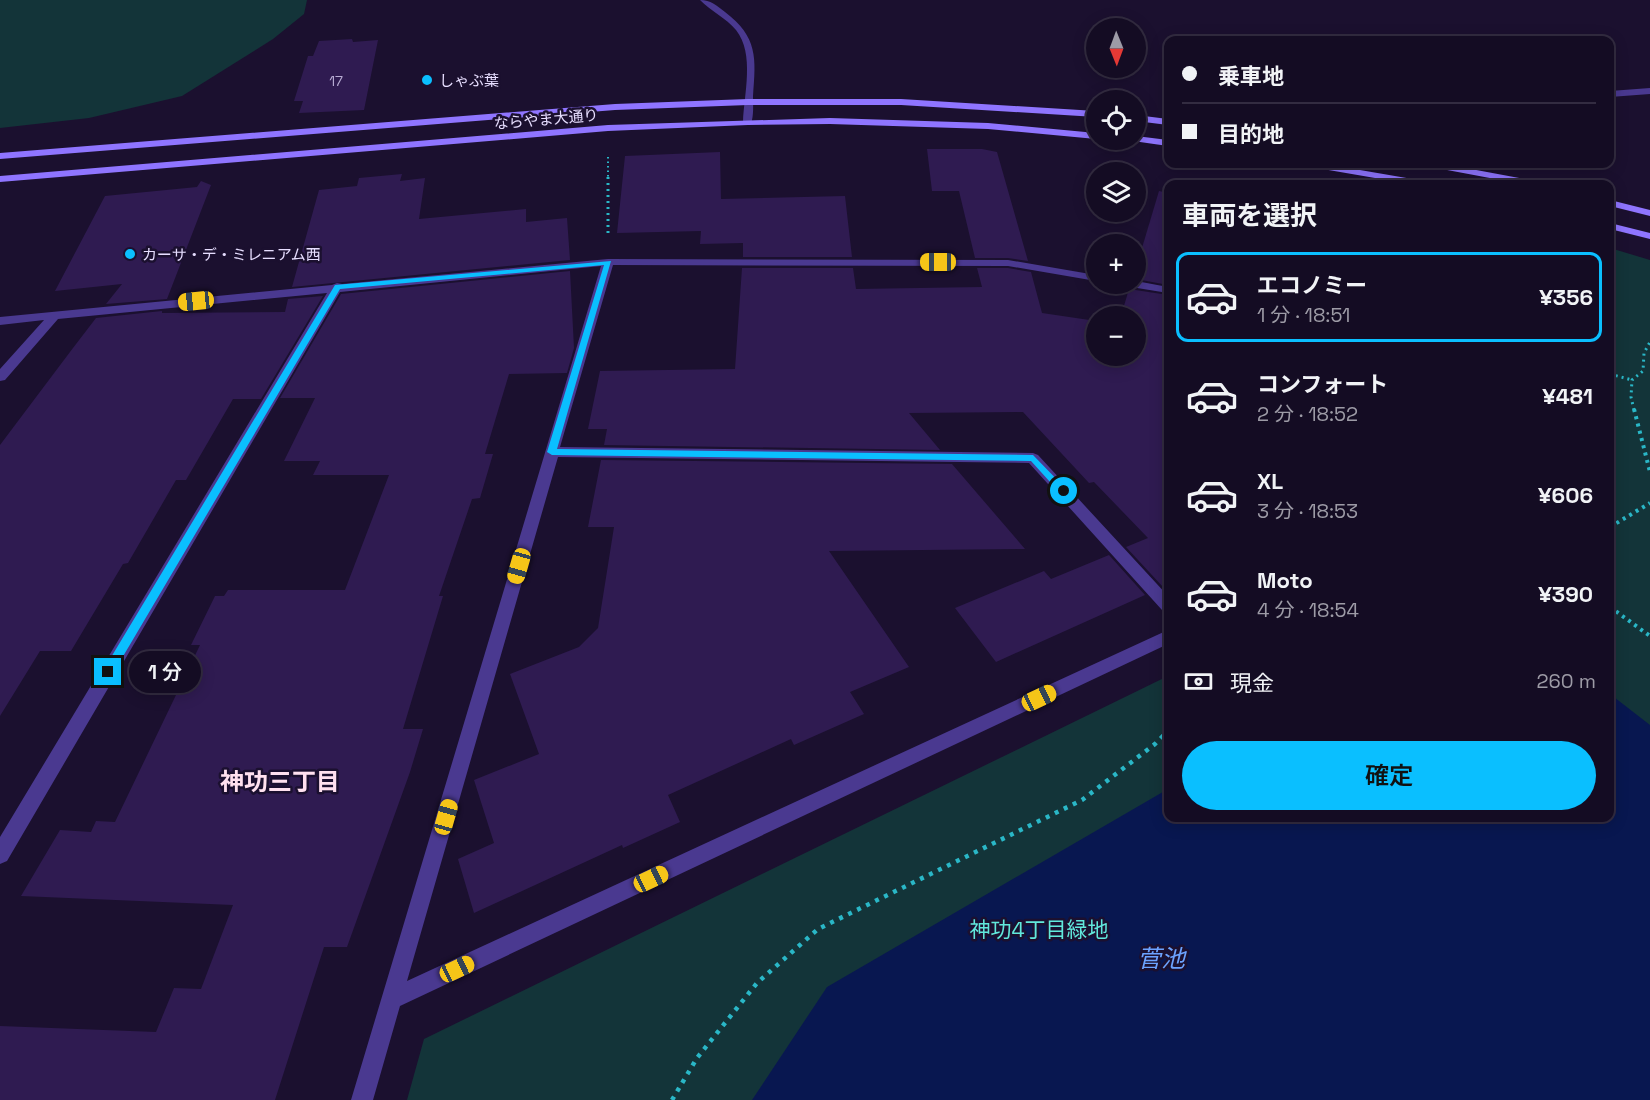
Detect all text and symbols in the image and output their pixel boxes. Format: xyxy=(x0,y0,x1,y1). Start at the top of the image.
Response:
north arrow xyxy=(1086,18,1146,78)
map controls xyxy=(1086,18,1146,366)
text: 乗車地 xyxy=(1218,62,1284,90)
place label: しゃぶ葉 xyxy=(439,71,499,90)
house number: 17 xyxy=(329,72,343,90)
marker: しゃぶ葉 xyxy=(420,73,434,87)
button: locate xyxy=(1086,90,1146,150)
street label: ならやま大通り xyxy=(493,105,599,133)
text: 目的地 xyxy=(1218,120,1284,148)
button: layers xyxy=(1086,162,1146,222)
text: 車両を選択 xyxy=(1182,198,1317,233)
button: + xyxy=(1086,234,1146,294)
place label: カーサ・デ・ミレニアム西 xyxy=(142,245,321,264)
marker: カーサ・デ・ミレニアム西 xyxy=(123,247,137,261)
car xyxy=(920,253,956,271)
icon: car xyxy=(1185,270,1239,324)
text: エコノミー xyxy=(1257,271,1367,299)
text: ¥356 xyxy=(1539,283,1593,311)
car xyxy=(177,290,215,312)
text: 1 分 · 18:51 xyxy=(1257,302,1350,328)
button: − xyxy=(1086,306,1146,366)
icon: car xyxy=(1185,369,1239,423)
text: コンフォート xyxy=(1257,370,1388,398)
text: ¥481 xyxy=(1542,382,1593,410)
text: 2 分 · 18:52 xyxy=(1257,401,1358,427)
text: XL xyxy=(1257,467,1283,495)
icon: car xyxy=(1185,468,1239,522)
route start xyxy=(1050,477,1077,504)
text: ¥606 xyxy=(1538,481,1593,509)
text: 3 分 · 18:53 xyxy=(1257,498,1358,524)
car xyxy=(505,546,533,586)
text: Moto xyxy=(1257,566,1313,594)
icon: car xyxy=(1185,567,1239,621)
text: ¥390 xyxy=(1538,580,1593,608)
text: 4 分 · 18:54 xyxy=(1257,597,1359,623)
callout: 1 分 xyxy=(129,651,201,693)
route end xyxy=(94,658,121,685)
text: 1 分 xyxy=(148,659,182,685)
icon: cash xyxy=(1182,665,1215,698)
text: 260 m xyxy=(1537,668,1596,694)
text: 現金 xyxy=(1230,669,1274,697)
car xyxy=(1019,682,1059,714)
button: 確定 xyxy=(1182,741,1596,810)
district label: 神功三丁目 xyxy=(220,766,340,797)
car xyxy=(432,797,460,837)
car xyxy=(631,863,671,895)
park label: 神功4丁目緑地 xyxy=(969,916,1109,943)
water label: 菅池 xyxy=(1137,943,1187,974)
car xyxy=(437,953,477,985)

